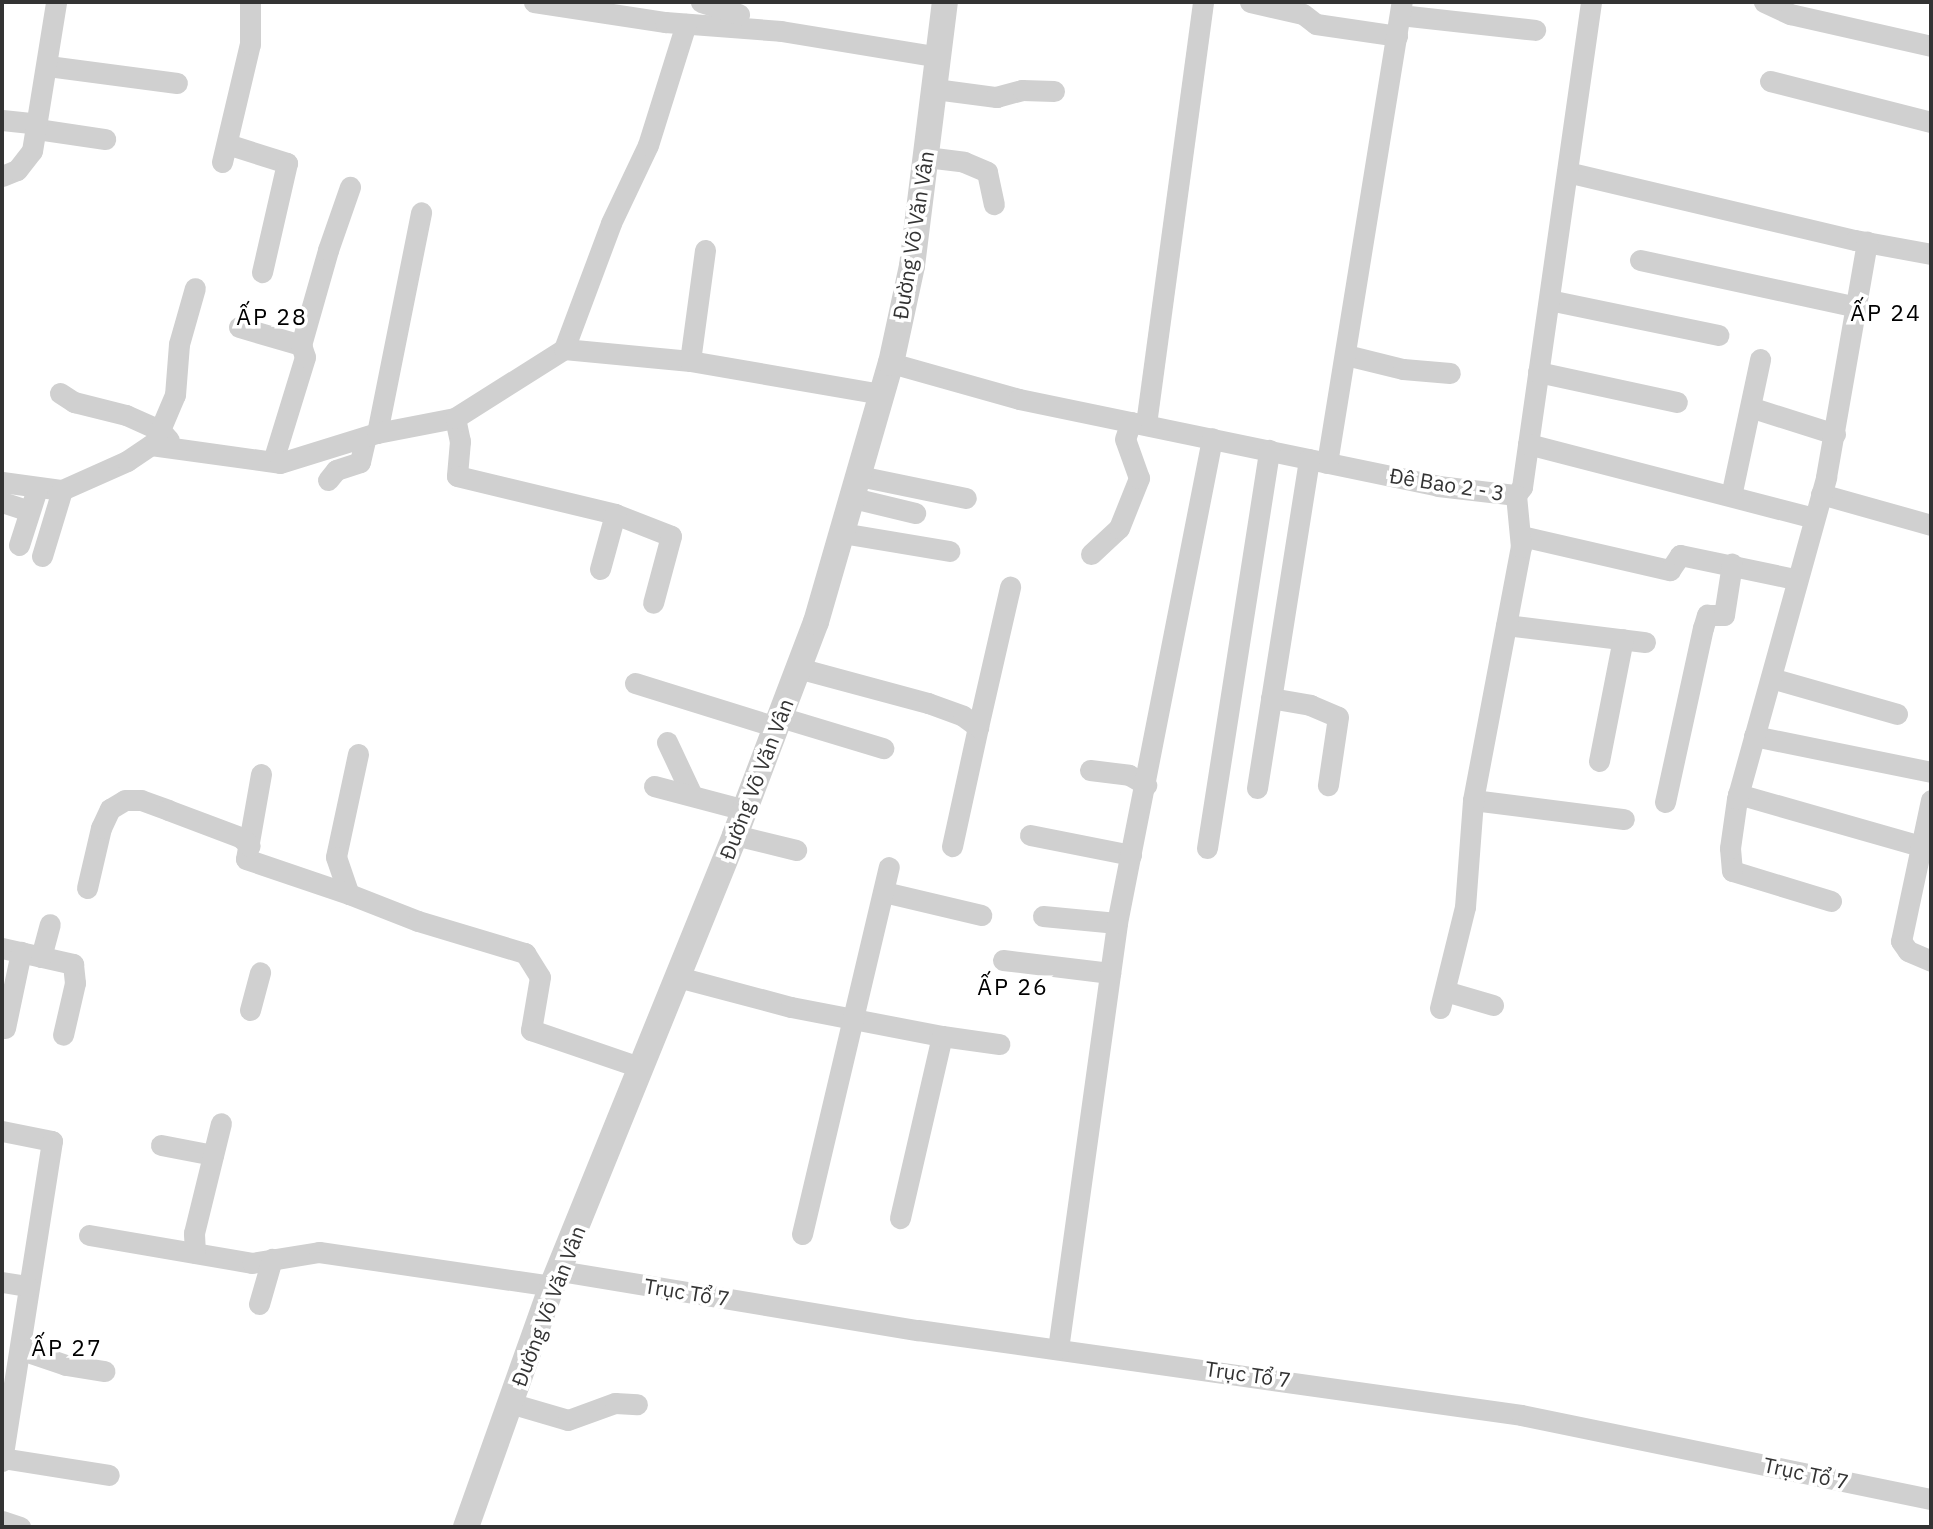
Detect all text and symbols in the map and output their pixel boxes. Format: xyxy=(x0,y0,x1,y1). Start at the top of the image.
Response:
street label: Đường Võ Văn Vân xyxy=(887,149,939,321)
district label: ẤP 24 xyxy=(1851,298,1921,326)
district label: ẤP 28 xyxy=(237,302,307,330)
street label: Đê Bao 2 - 3 xyxy=(1388,462,1506,506)
street label: Đường Võ Văn Vân xyxy=(714,695,798,863)
district label: ẤP 26 xyxy=(978,972,1048,1000)
street label: Đường Võ Văn Vân xyxy=(506,1222,590,1390)
street label: Trục Tổ 7 xyxy=(642,1273,732,1311)
district label: ẤP 27 xyxy=(32,1333,102,1361)
street label: Trục Tổ 7 xyxy=(1204,1356,1292,1392)
street label: Trục Tổ 7 xyxy=(1761,1452,1851,1494)

